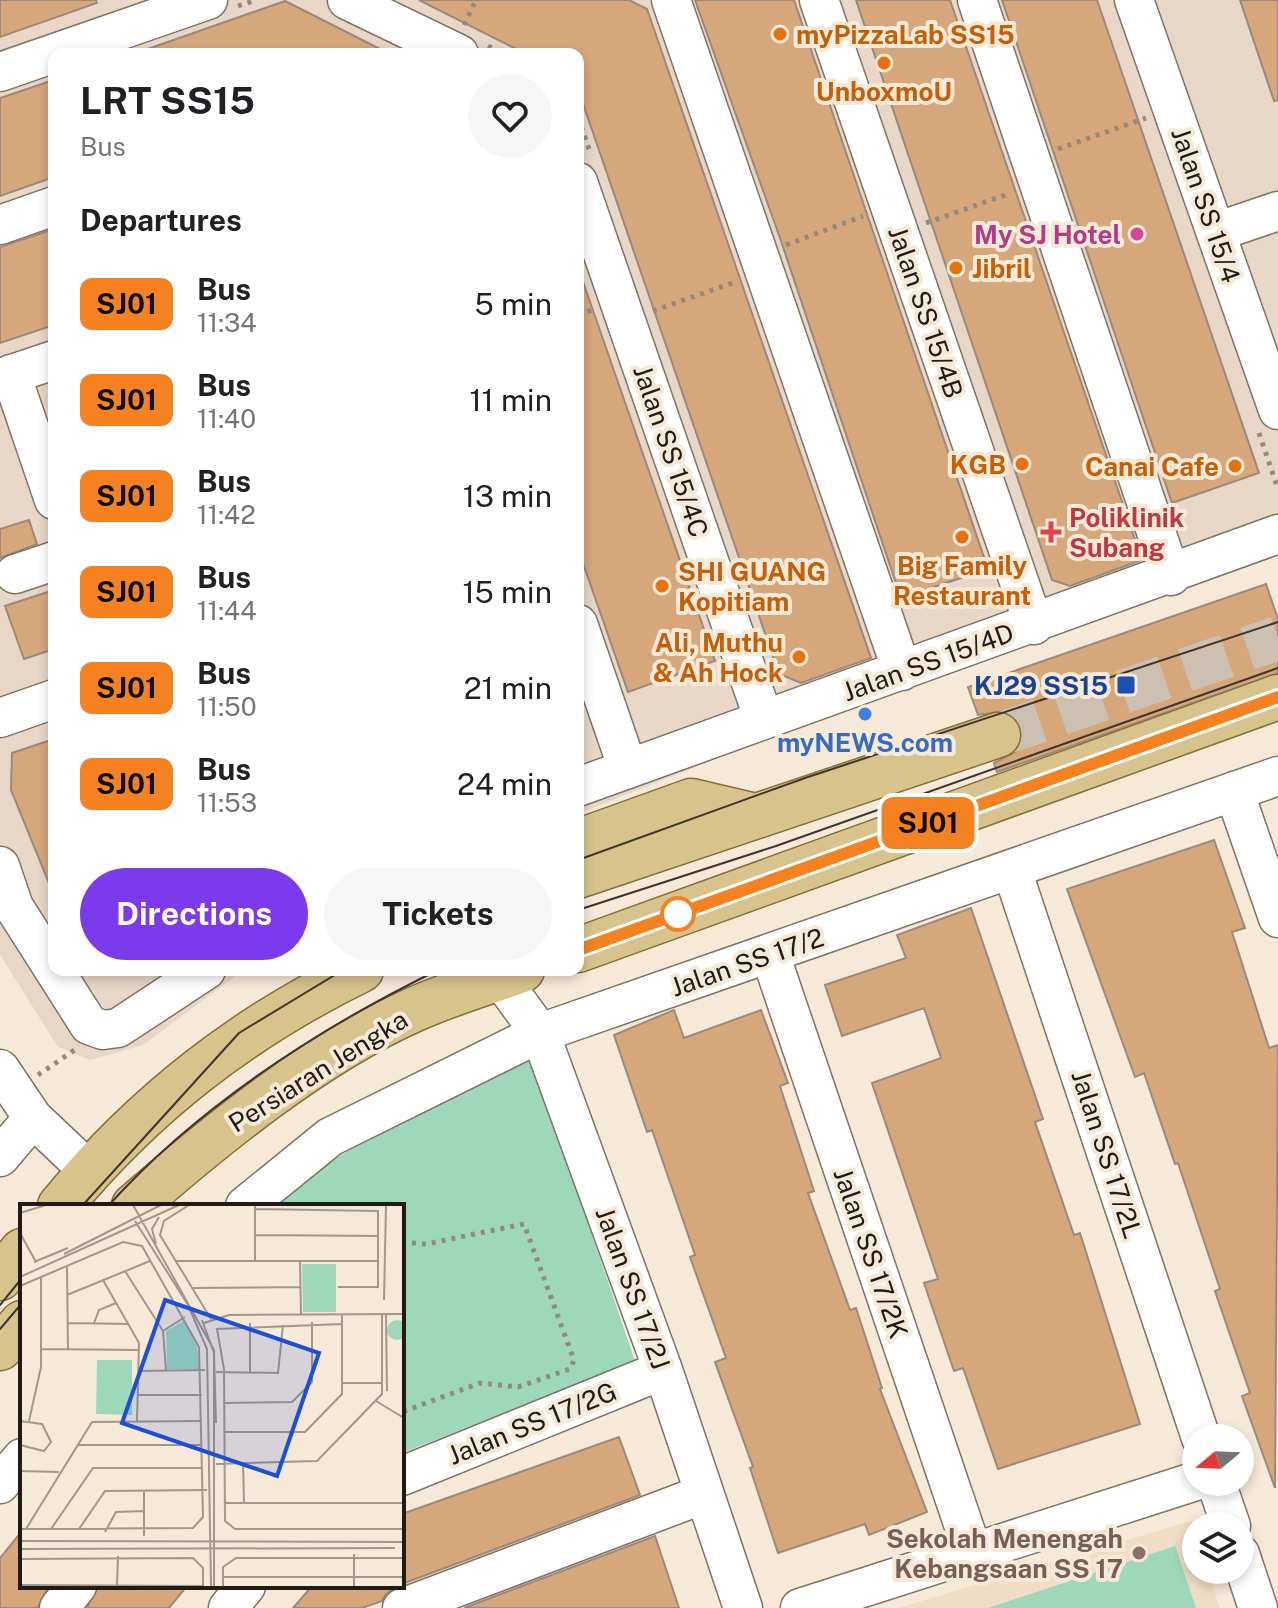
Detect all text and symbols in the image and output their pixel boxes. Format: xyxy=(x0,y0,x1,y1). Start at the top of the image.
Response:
place label: myPizzaLab SS15 xyxy=(796,19,1015,50)
marker: myPizzaLab SS15 xyxy=(771,25,789,43)
marker: UnboxmoU xyxy=(875,54,893,72)
button: heart xyxy=(468,74,552,158)
place label: UnboxmoU xyxy=(816,76,952,107)
text: LRT SS15 xyxy=(80,78,255,123)
street label: Jalan SS 15/4 xyxy=(1165,123,1247,287)
text: Bus xyxy=(80,131,126,162)
text: Departures xyxy=(80,202,242,238)
place label: My SJ Hotel xyxy=(974,219,1121,250)
street label: Jalan SS 15/4B xyxy=(882,222,970,402)
marker: My SJ Hotel xyxy=(1128,225,1146,243)
place label: Jibril xyxy=(972,253,1032,284)
marker: Jibril xyxy=(947,259,965,277)
text: Bus xyxy=(197,271,251,307)
text: 5 min xyxy=(475,286,552,322)
text: SJ01 xyxy=(96,287,157,320)
text: 11:34 xyxy=(197,307,257,338)
street label: Jalan SS 15/4C xyxy=(627,361,715,541)
text: Bus xyxy=(197,367,251,403)
text: 11 min xyxy=(469,382,552,418)
text: SJ01 xyxy=(96,383,157,416)
text: 11:40 xyxy=(197,403,256,434)
place label: KGB xyxy=(950,449,1006,480)
place label: Canai Cafe xyxy=(1085,451,1219,482)
marker: KGB xyxy=(1013,455,1031,473)
marker: Canai Cafe xyxy=(1226,457,1244,475)
text: Bus xyxy=(197,463,251,499)
text: 13 min xyxy=(463,478,552,514)
text: SJ01 xyxy=(96,479,157,512)
text: 11:42 xyxy=(197,499,256,530)
place label: Poliklinik Subang xyxy=(1069,502,1184,563)
marker: Poliklinik Subang xyxy=(1040,521,1062,543)
marker: Big Family Restaurant xyxy=(953,528,971,546)
place label: Big Family Restaurant xyxy=(893,550,1031,611)
place label: SHI GUANG Kopitiam xyxy=(678,556,826,617)
text: Bus xyxy=(197,559,251,595)
text: 15 min xyxy=(462,574,552,610)
text: SJ01 xyxy=(96,575,157,608)
marker: SHI GUANG Kopitiam xyxy=(653,577,671,595)
text: 11:44 xyxy=(197,595,257,626)
street label: Jalan SS 15/4D xyxy=(838,617,1018,707)
place label: Ali, Muthu & Ah Hock xyxy=(653,627,783,688)
marker: Ali, Muthu & Ah Hock xyxy=(790,648,808,666)
text: Bus xyxy=(197,655,251,691)
text: 21 min xyxy=(464,670,552,706)
place label: KJ29 SS15 xyxy=(974,670,1108,701)
text: SJ01 xyxy=(96,671,157,704)
marker: KJ29 SS15 xyxy=(1115,674,1137,696)
text: 11:50 xyxy=(197,691,257,722)
marker: myNEWS.com xyxy=(856,705,874,723)
place label: myNEWS.com xyxy=(777,727,953,758)
text: Bus xyxy=(197,751,251,787)
text: 24 min xyxy=(457,766,552,802)
text: SJ01 xyxy=(96,767,157,800)
text: 11:53 xyxy=(197,787,257,818)
line badge: SJ01 xyxy=(872,797,984,849)
text: SJ01 xyxy=(898,806,958,839)
button: Directions xyxy=(80,868,308,960)
button: Tickets xyxy=(324,868,552,960)
unlabelled marker xyxy=(661,897,695,931)
street label: Jalan SS 17/2 xyxy=(666,921,828,1003)
street label: Persiaran Jengka xyxy=(223,1003,413,1139)
street label: Jalan SS 17/2L xyxy=(1065,1066,1149,1242)
street label: Jalan SS 17/2K xyxy=(827,1164,915,1342)
street label: Jalan SS 17/2J xyxy=(589,1203,677,1373)
inset map xyxy=(20,1204,404,1588)
street label: Jalan SS 17/2G xyxy=(443,1375,621,1471)
north arrow xyxy=(1182,1424,1254,1496)
map controls xyxy=(1182,1424,1254,1584)
button: layers xyxy=(1182,1512,1254,1584)
place label: Sekolah Menengah Kebangsaan SS 17 xyxy=(886,1523,1123,1584)
marker: Sekolah Menengah Kebangsaan SS 17 xyxy=(1130,1544,1148,1562)

